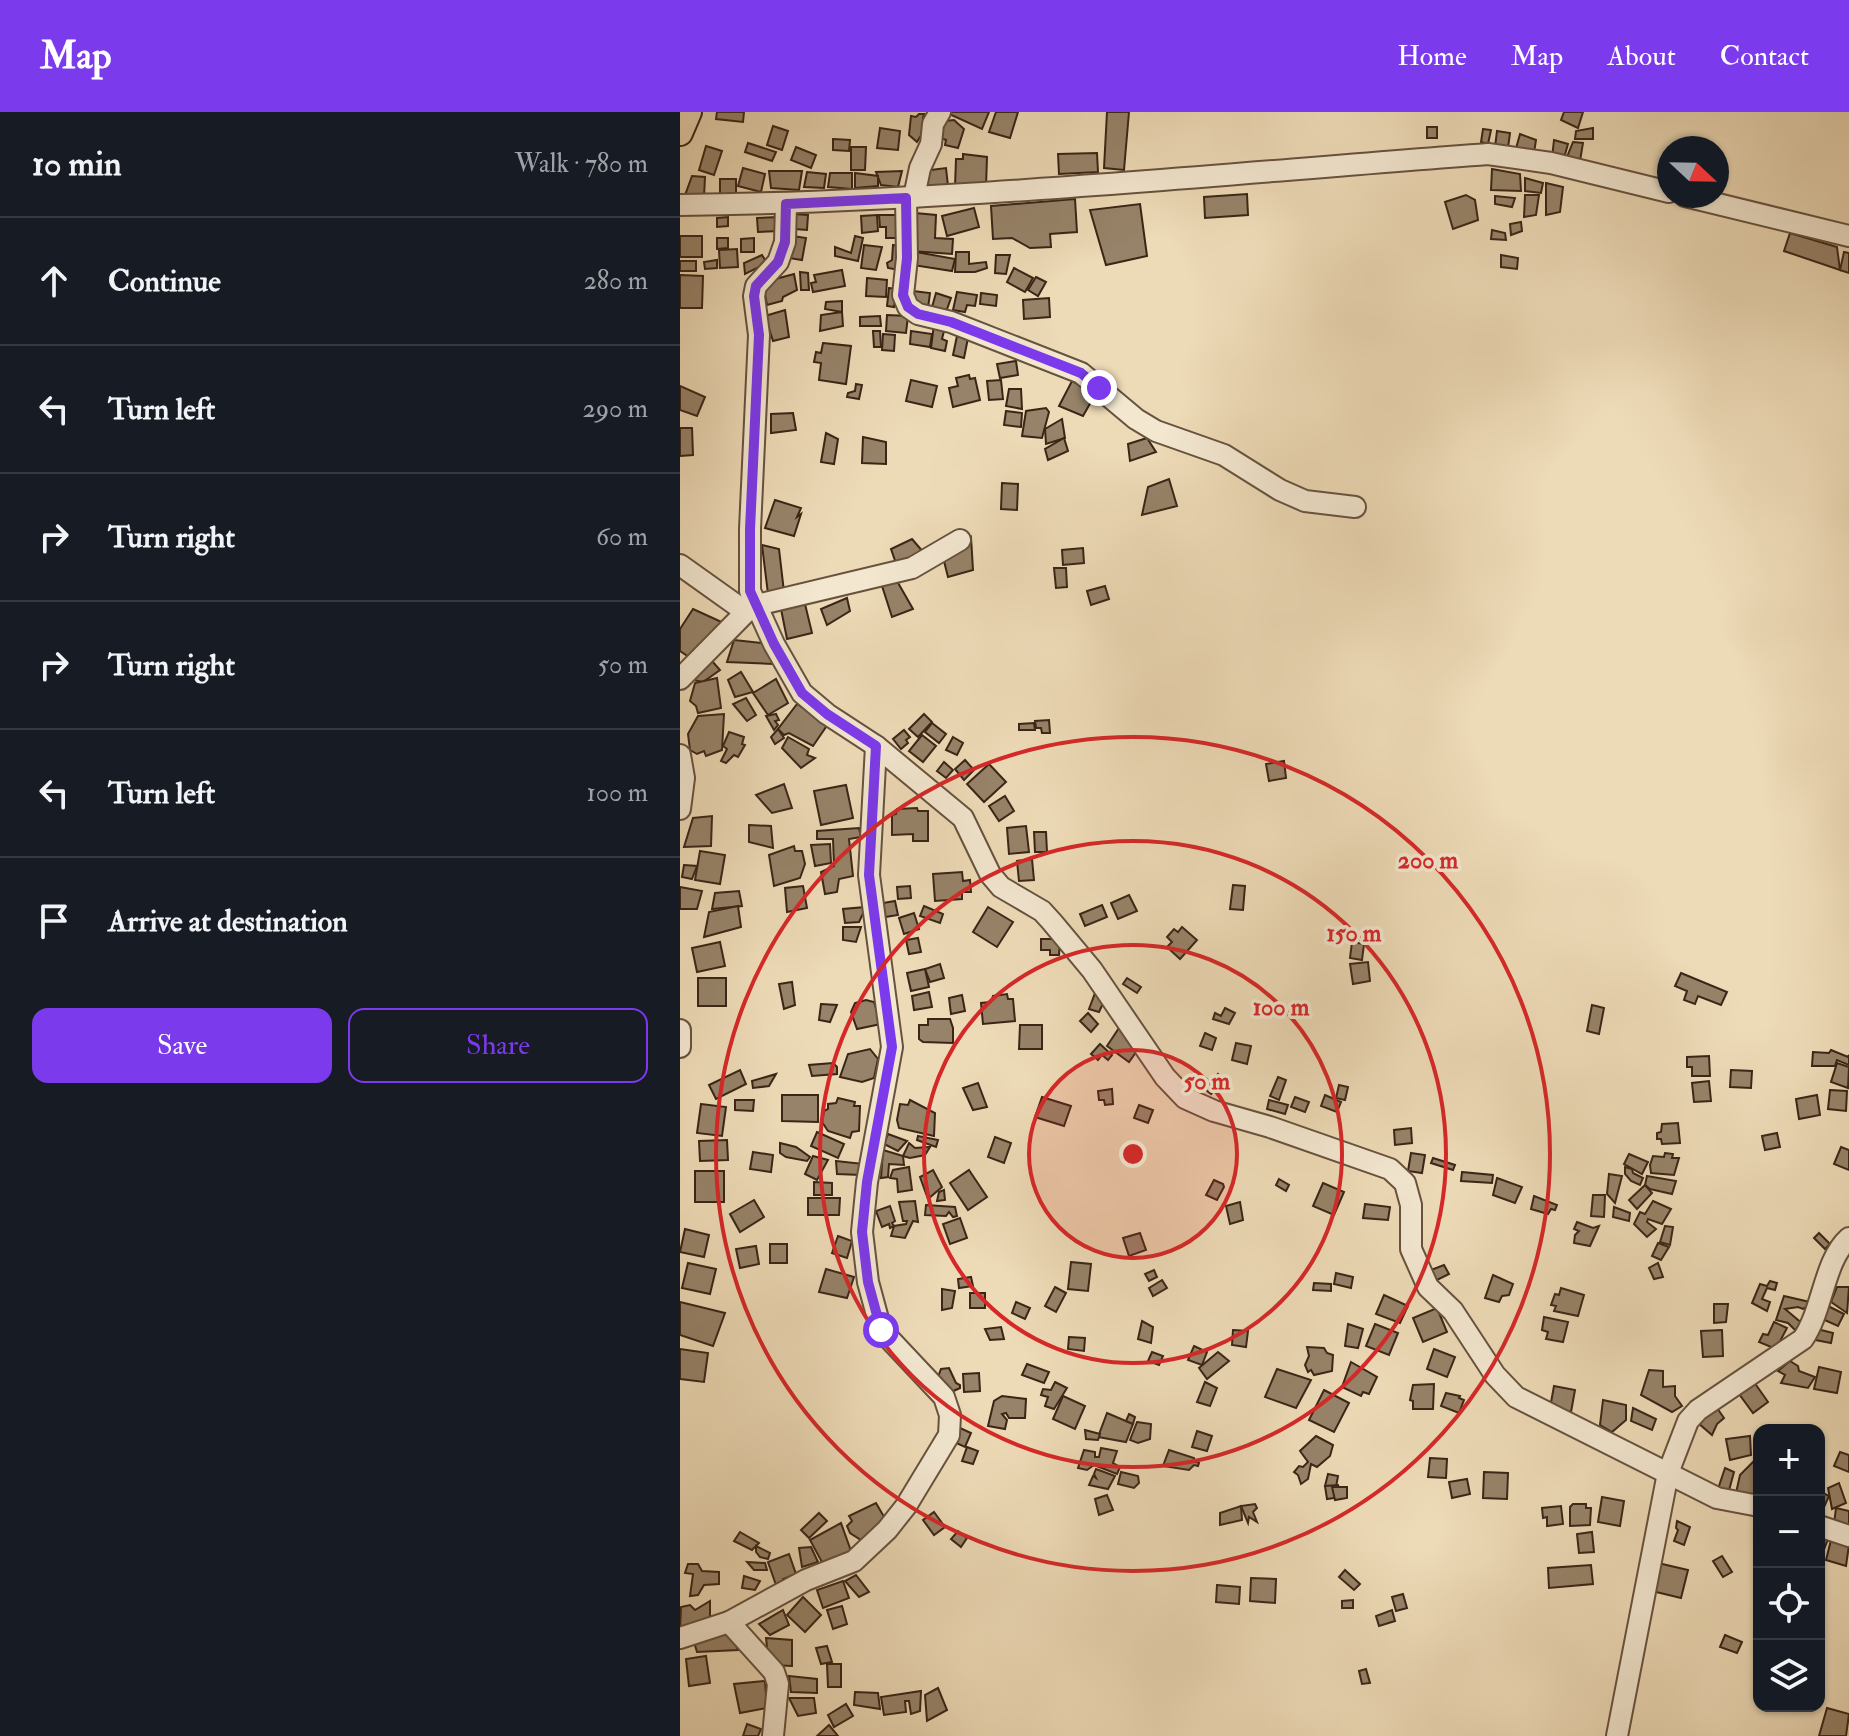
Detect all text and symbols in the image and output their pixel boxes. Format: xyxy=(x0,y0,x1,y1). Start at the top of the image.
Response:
text: Map xyxy=(40,32,111,80)
text: Home xyxy=(1397,39,1467,74)
text: Map xyxy=(1511,39,1563,74)
text: About xyxy=(1607,39,1676,74)
text: Contact xyxy=(1720,39,1809,74)
north arrow xyxy=(1657,136,1729,208)
text: 10 min xyxy=(32,143,121,186)
text: Walk · 780 m xyxy=(515,148,648,180)
icon: ahead xyxy=(32,259,76,303)
text: Continue xyxy=(108,263,221,300)
text: 280 m xyxy=(584,265,648,297)
route end xyxy=(1081,370,1117,406)
icon: left xyxy=(32,387,76,431)
text: Turn left xyxy=(108,391,215,428)
text: 290 m xyxy=(583,393,648,425)
icon: right xyxy=(32,515,76,559)
text: Turn right xyxy=(108,519,235,556)
text: 60 m xyxy=(596,521,648,553)
icon: right xyxy=(32,643,76,687)
text: Turn right xyxy=(108,647,235,684)
text: 50 m xyxy=(598,649,648,681)
icon: left xyxy=(32,771,76,815)
text: Turn left xyxy=(108,775,215,812)
text: 100 m xyxy=(587,777,648,809)
text: 200 m xyxy=(1398,845,1459,876)
icon: arrive xyxy=(32,899,76,943)
text: Arrive at destination xyxy=(108,903,348,940)
text: 150 m xyxy=(1327,918,1382,949)
text: 100 m xyxy=(1253,992,1310,1023)
button: Save xyxy=(32,1008,332,1083)
button: Share xyxy=(348,1008,648,1083)
text: 50 m xyxy=(1184,1066,1231,1097)
centre of rings xyxy=(1119,1140,1147,1168)
route start xyxy=(863,1312,899,1348)
map controls xyxy=(1753,1424,1825,1712)
button: + xyxy=(1753,1424,1825,1496)
button: − xyxy=(1753,1496,1825,1568)
button: locate xyxy=(1753,1568,1825,1640)
button: layers xyxy=(1753,1640,1825,1712)

